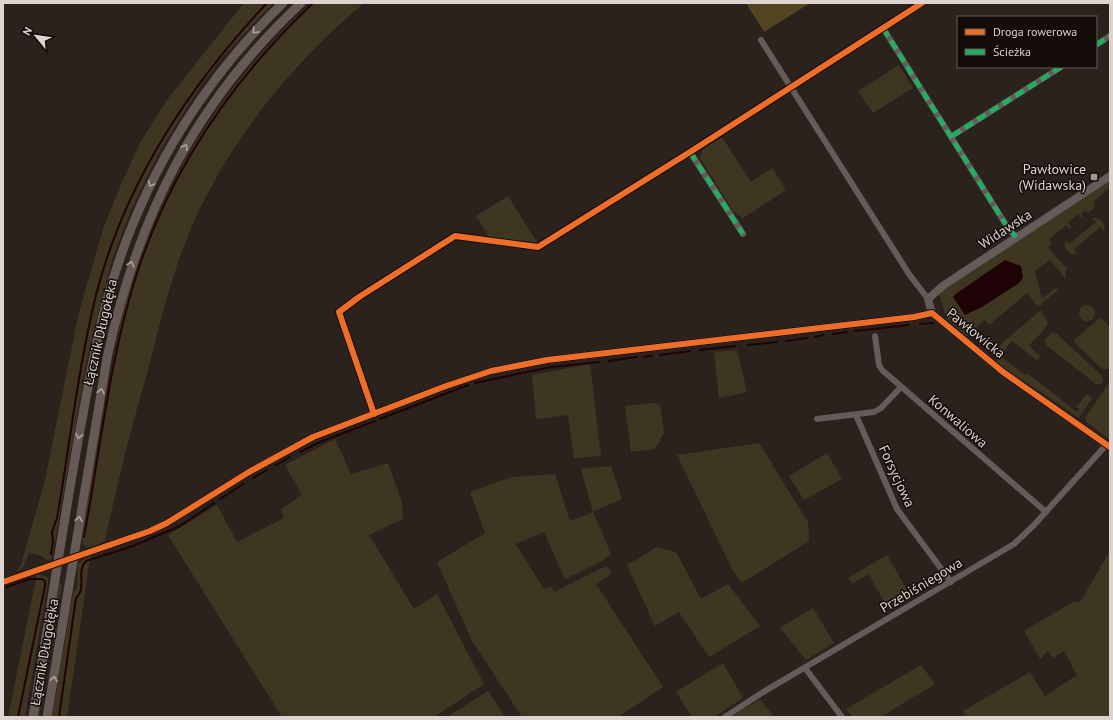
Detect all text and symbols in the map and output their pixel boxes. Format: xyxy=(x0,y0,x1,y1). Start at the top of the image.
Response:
north arrow xyxy=(16,16,56,56)
legend xyxy=(957,16,1097,68)
text: Droga rowerowa xyxy=(993,24,1077,39)
text: N xyxy=(19,25,35,38)
one-way arrow xyxy=(253,26,260,34)
text: Ścieżka xyxy=(993,44,1031,59)
one-way arrow xyxy=(181,144,188,151)
place label: Pawłowice (Widawska) xyxy=(1019,160,1086,194)
marker: Pawłowice (Widawska) xyxy=(1089,172,1099,182)
one-way arrow xyxy=(148,180,156,187)
street label: Widawska xyxy=(975,205,1035,253)
one-way arrow xyxy=(127,261,135,268)
street label: Łącznik Długołęka xyxy=(79,277,121,387)
street label: Pawłowicka xyxy=(943,304,1009,362)
one-way arrow xyxy=(96,388,105,394)
street label: Konwaliowa xyxy=(925,390,991,452)
one-way arrow xyxy=(75,433,84,439)
street label: Forsycjowa xyxy=(875,442,919,510)
one-way arrow xyxy=(74,516,83,522)
street label: Przebiśniegowa xyxy=(877,553,966,617)
street label: Łącznik Długołęka xyxy=(26,597,62,707)
one-way arrow xyxy=(49,676,57,682)

